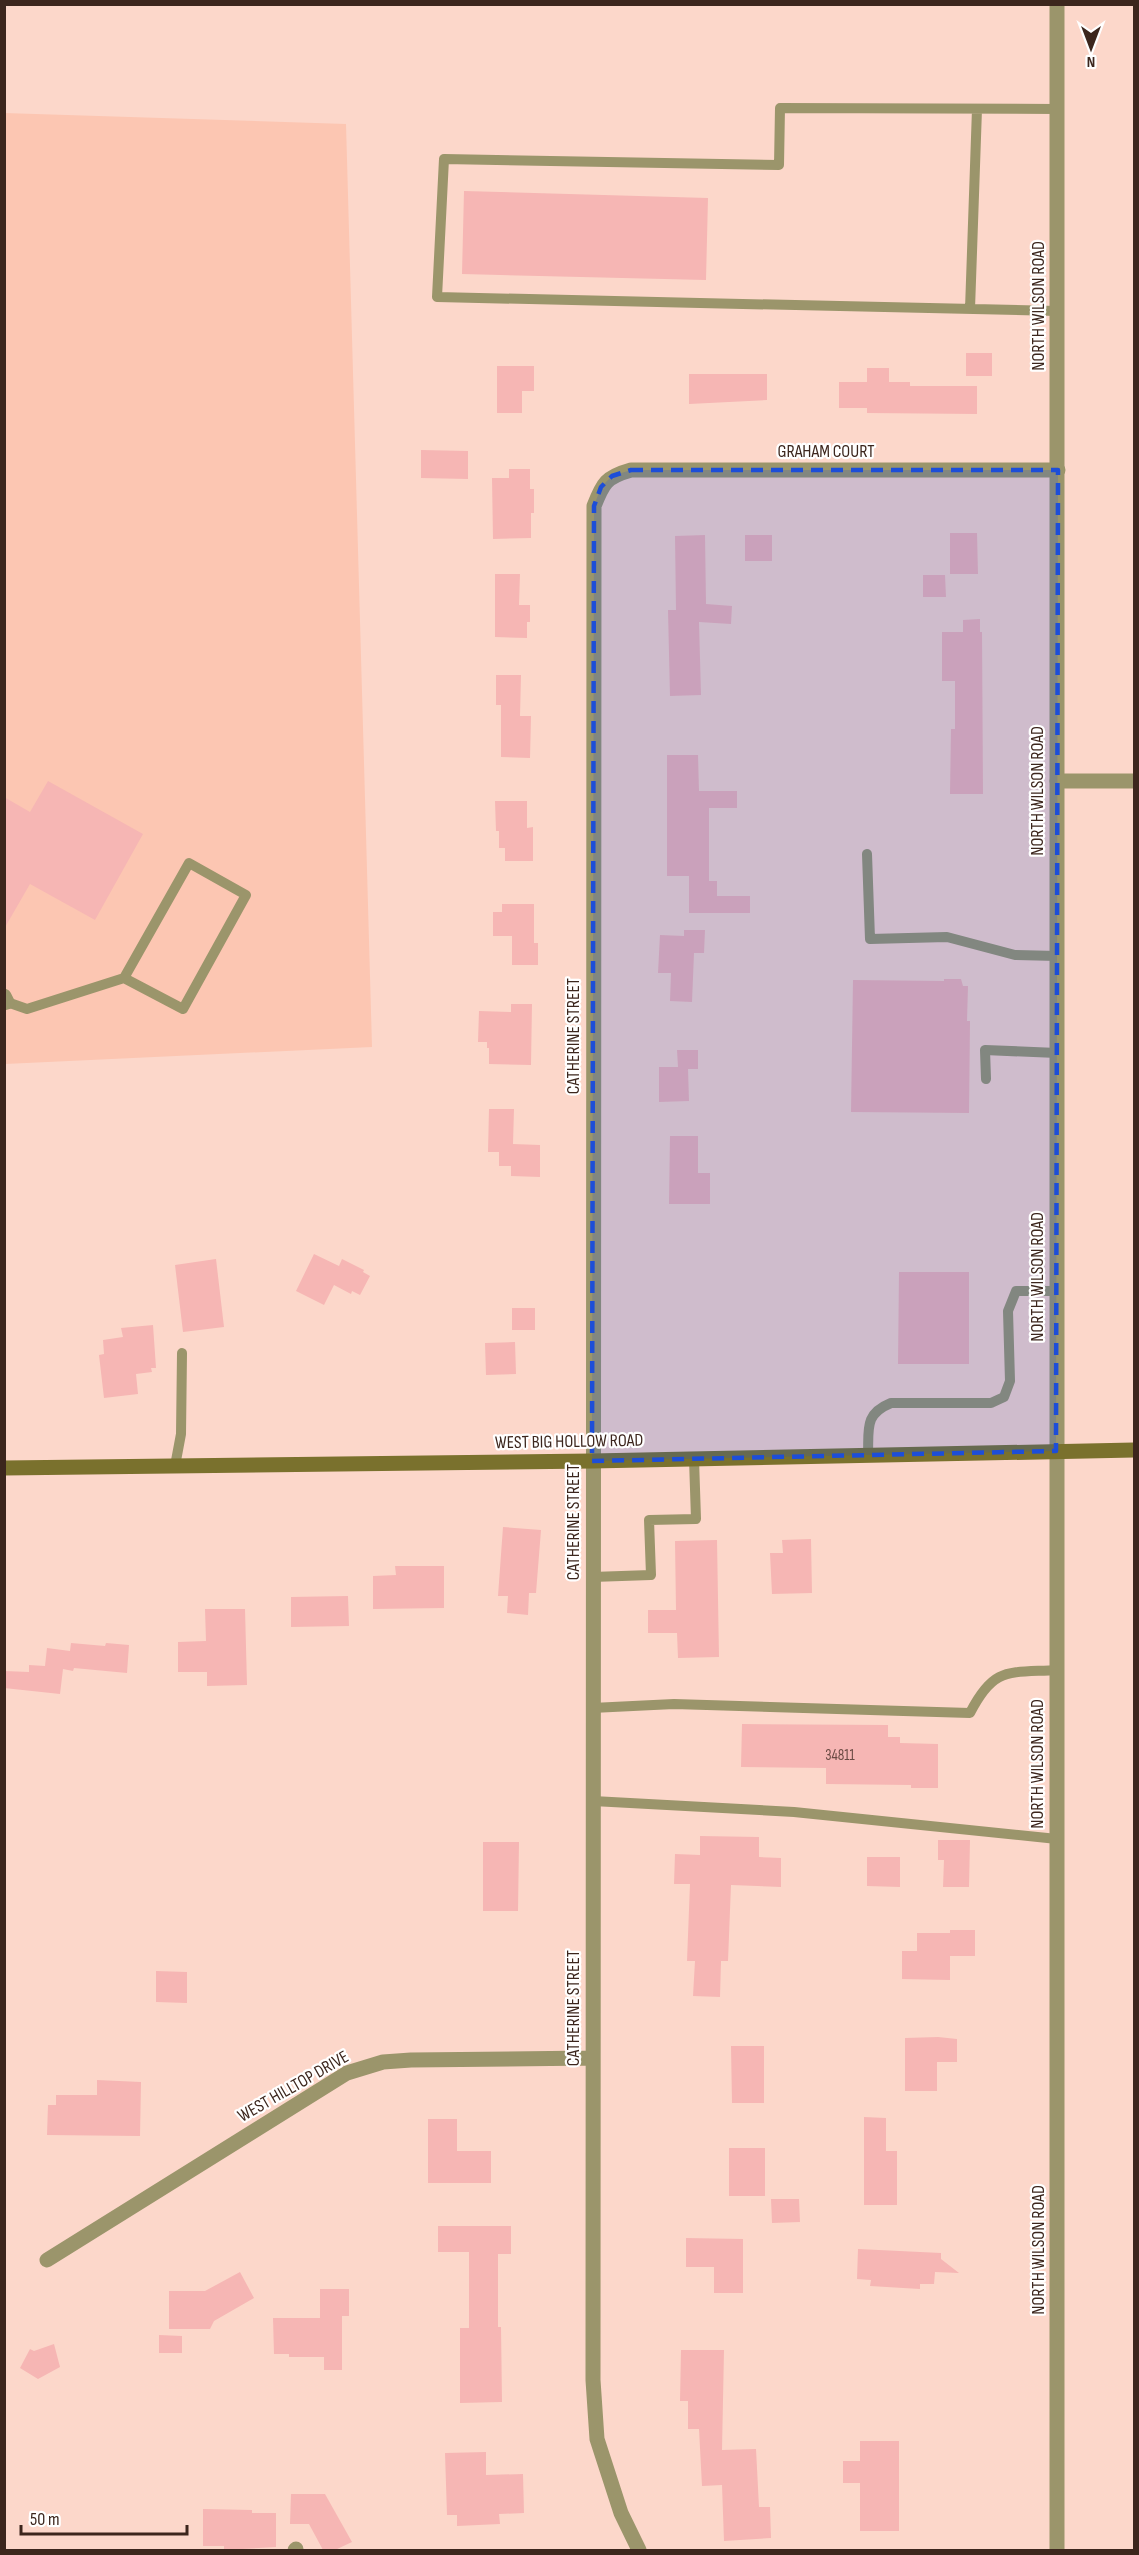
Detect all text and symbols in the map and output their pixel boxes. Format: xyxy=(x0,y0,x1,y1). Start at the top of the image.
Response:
north arrow xyxy=(1061,18,1121,78)
text: N xyxy=(1087,52,1095,71)
street label: NORTH WILSON ROAD xyxy=(1028,241,1049,371)
street label: GRAHAM COURT xyxy=(777,441,875,462)
street label: NORTH WILSON ROAD xyxy=(1027,726,1048,856)
street label: CATHERINE STREET xyxy=(563,978,584,1094)
street label: NORTH WILSON ROAD xyxy=(1027,1212,1048,1342)
street label: WEST BIG HOLLOW ROAD xyxy=(495,1430,643,1453)
street label: CATHERINE STREET xyxy=(563,1464,584,1580)
street label: NORTH WILSON ROAD xyxy=(1027,1699,1048,1829)
house number: 34811 xyxy=(825,1746,856,1765)
street label: CATHERINE STREET xyxy=(563,1950,584,2066)
street label: WEST HILLTOP DRIVE xyxy=(234,2046,352,2127)
street label: NORTH WILSON ROAD xyxy=(1028,2185,1049,2315)
scale bar xyxy=(21,2498,188,2536)
text: 50 m xyxy=(30,2509,60,2530)

